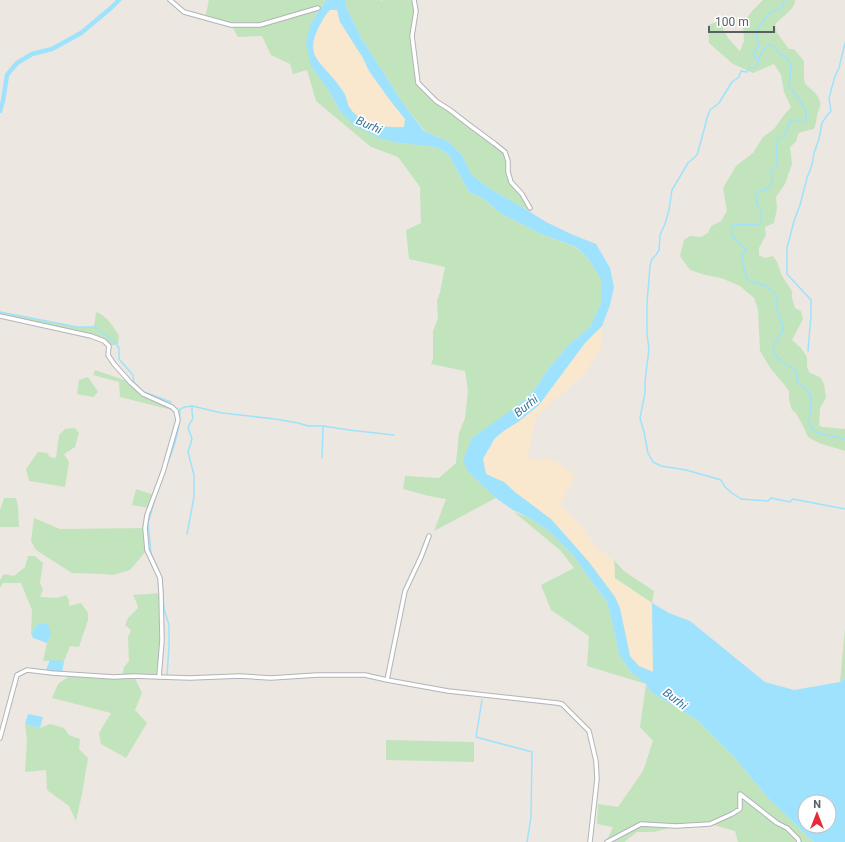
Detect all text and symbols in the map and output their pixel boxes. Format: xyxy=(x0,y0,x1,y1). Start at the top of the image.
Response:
scale bar xyxy=(709,8,774,34)
text: 100 m xyxy=(715,15,749,29)
water label: Burhi xyxy=(354,113,384,137)
water label: Burhi xyxy=(511,392,541,420)
water label: Burhi xyxy=(660,685,690,713)
north arrow xyxy=(797,794,837,834)
text: N xyxy=(813,798,821,811)

